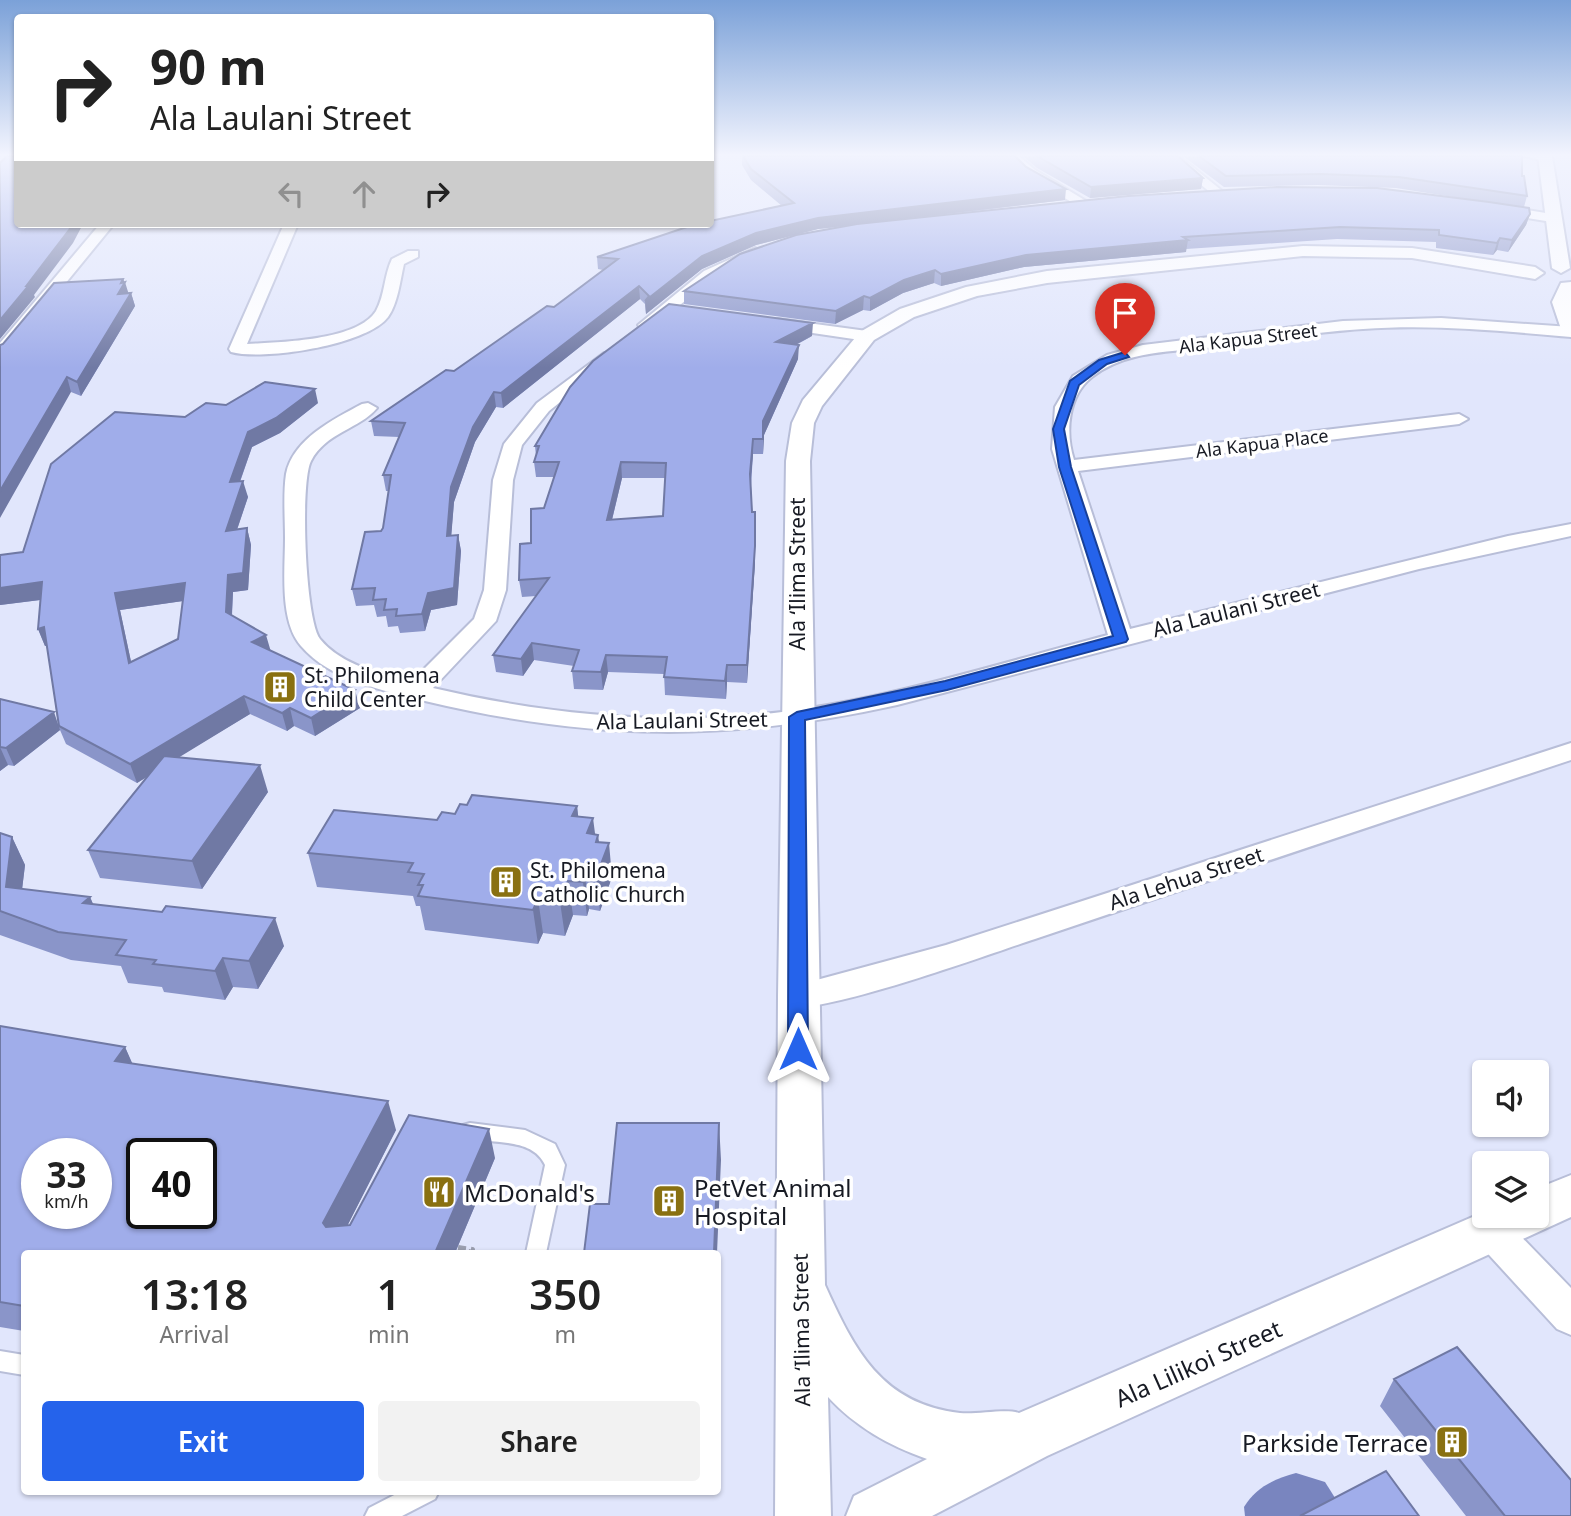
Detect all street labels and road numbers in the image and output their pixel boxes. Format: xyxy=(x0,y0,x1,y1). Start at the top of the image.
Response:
street label: Ala Kapua Street xyxy=(1177,318,1319,358)
street label: Ala Kapua Place xyxy=(1194,423,1330,463)
street label: Ala ʻIlima Street xyxy=(783,497,811,651)
street label: Ala Laulani Street xyxy=(1149,575,1323,643)
street label: Ala Laulani Street xyxy=(596,704,768,735)
street label: Ala Lehua Street xyxy=(1105,840,1267,916)
street label: Ala ʻIlima Street xyxy=(786,1253,816,1407)
street label: Ala Lilikoi Street xyxy=(1109,1311,1287,1415)

